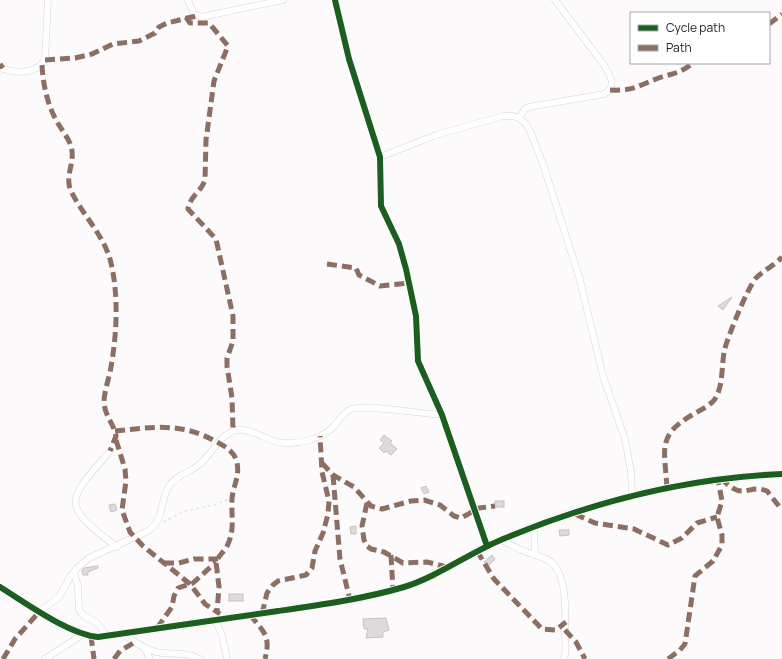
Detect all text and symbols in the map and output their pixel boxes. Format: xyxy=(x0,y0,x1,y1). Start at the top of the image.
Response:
legend xyxy=(630,12,770,64)
text: Cycle path xyxy=(666,19,725,36)
text: Path xyxy=(666,39,692,56)

